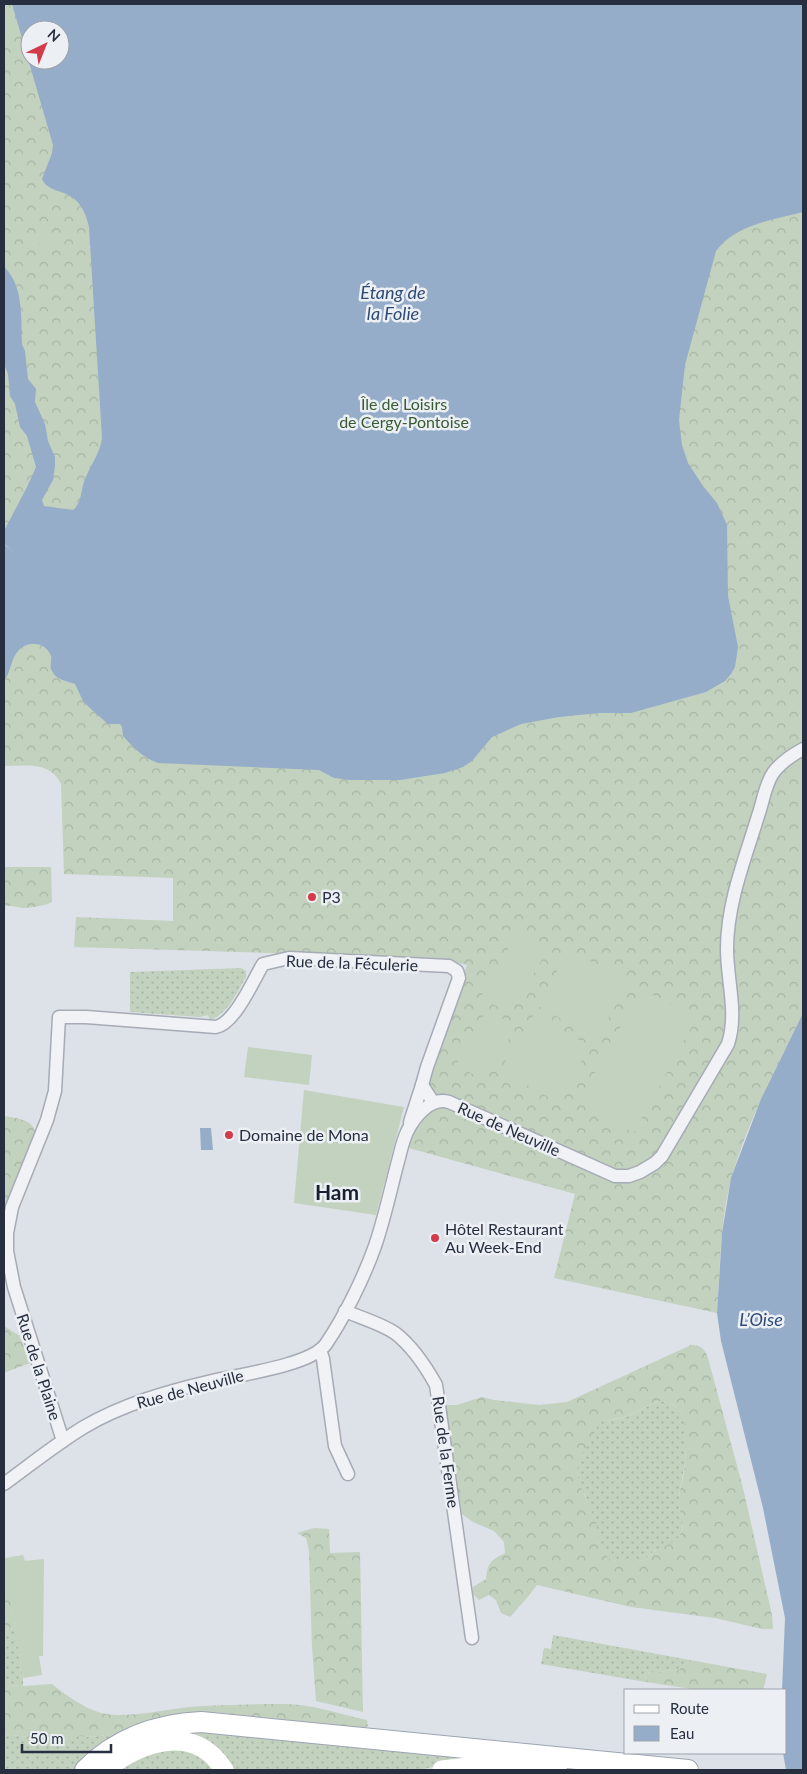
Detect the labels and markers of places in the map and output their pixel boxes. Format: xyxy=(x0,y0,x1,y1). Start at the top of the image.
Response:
place label: P3 xyxy=(322,887,341,906)
marker: P3 xyxy=(306,891,318,903)
place label: Domaine de Mona xyxy=(239,1125,369,1144)
marker: Domaine de Mona xyxy=(223,1129,235,1141)
place label: Hôtel Restaurant Au Week-End xyxy=(445,1219,564,1256)
marker: Hôtel Restaurant Au Week-End xyxy=(429,1232,441,1244)

